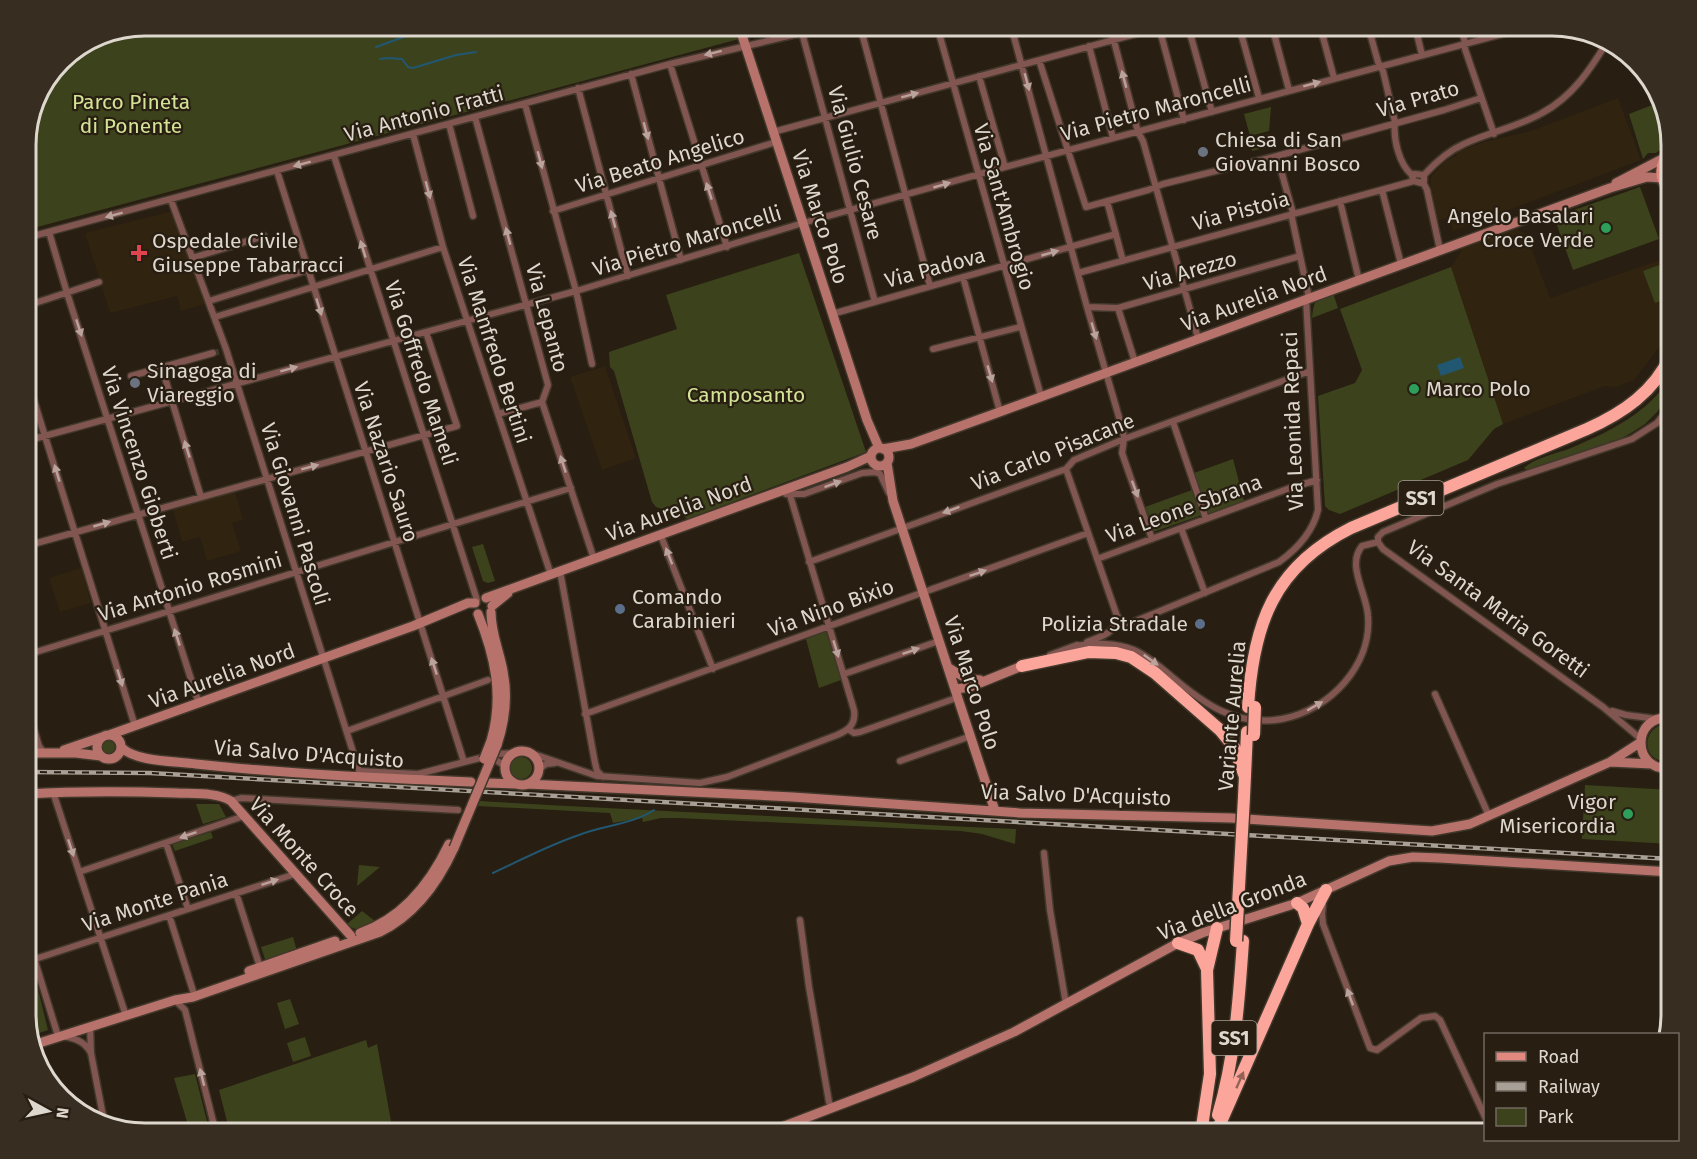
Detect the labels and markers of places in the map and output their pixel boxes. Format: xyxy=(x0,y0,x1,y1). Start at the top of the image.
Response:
place label: Chiesa di San Giovanni Bosco xyxy=(1215,127,1361,177)
marker: Chiesa di San Giovanni Bosco xyxy=(1196,145,1210,159)
place label: Angelo Basalari Croce Verde xyxy=(1447,203,1594,253)
marker: Angelo Basalari Croce Verde xyxy=(1599,221,1613,235)
place label: Ospedale Civile Giuseppe Tabarracci xyxy=(152,228,344,278)
marker: Ospedale Civile Giuseppe Tabarracci xyxy=(130,244,148,262)
place label: Sinagoga di Viareggio xyxy=(147,358,257,408)
marker: Sinagoga di Viareggio xyxy=(128,376,142,390)
place label: Marco Polo xyxy=(1426,376,1531,402)
marker: Marco Polo xyxy=(1407,382,1421,396)
place label: Comando Carabinieri xyxy=(632,584,736,634)
marker: Comando Carabinieri xyxy=(613,602,627,616)
place label: Polizia Stradale xyxy=(1041,611,1188,637)
marker: Polizia Stradale xyxy=(1193,617,1207,631)
place label: Vigor Misericordia xyxy=(1499,789,1616,839)
marker: Vigor Misericordia xyxy=(1621,807,1635,821)

